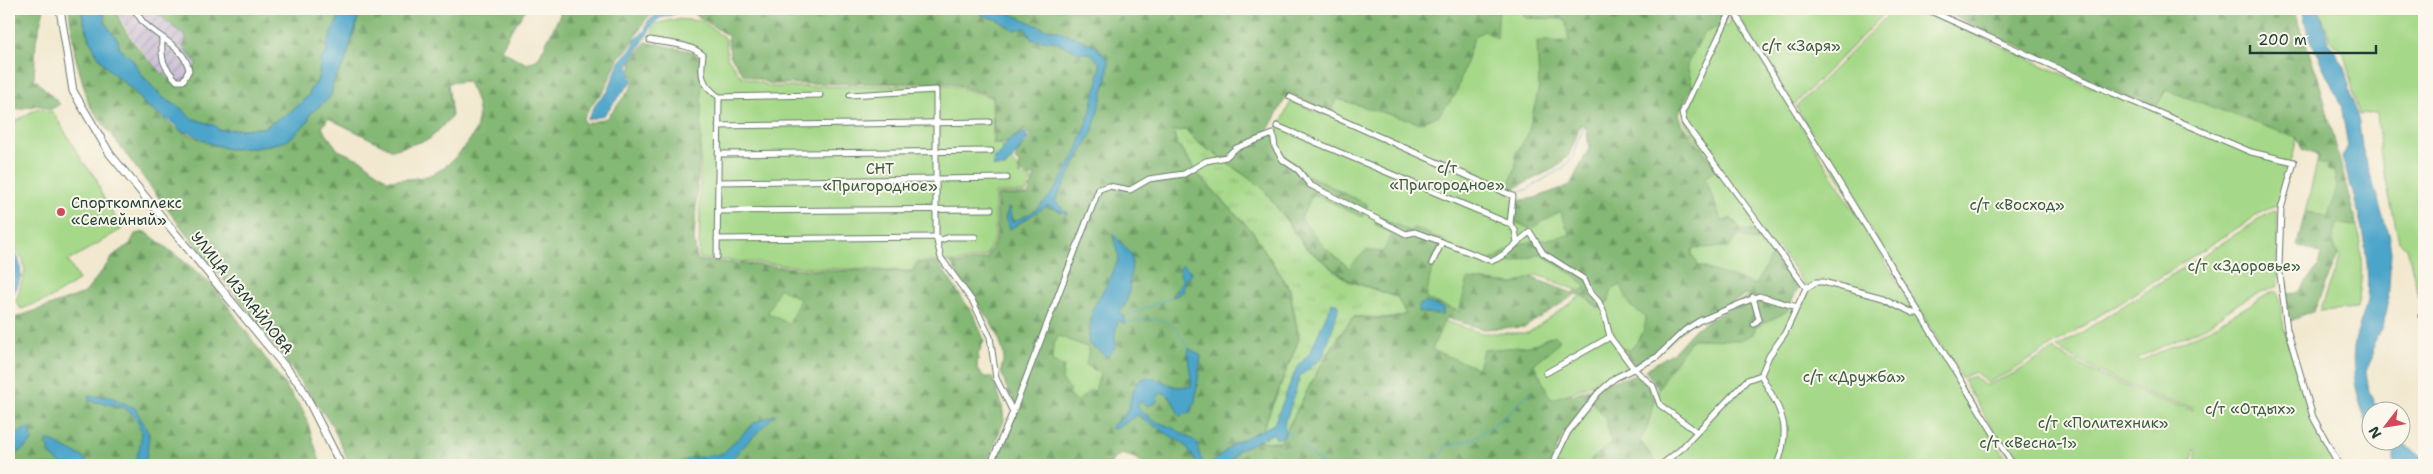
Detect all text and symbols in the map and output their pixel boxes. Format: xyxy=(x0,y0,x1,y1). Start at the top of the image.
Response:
scale bar xyxy=(2250,22,2377,54)
text: 200 m xyxy=(2258,30,2307,50)
park label: с/т «Заря» xyxy=(1761,36,1841,56)
park label: с/т «Пригородное» xyxy=(1390,158,1504,195)
park label: СНТ «Пригородное» xyxy=(823,159,937,196)
place label: Спорткомплекс «Семейный» xyxy=(71,193,182,230)
park label: с/т «Восход» xyxy=(1969,195,2065,215)
marker: Спорткомплекс «Семейный» xyxy=(55,206,67,218)
street label: УЛИЦА ИЗМАЙЛОВА xyxy=(186,227,299,359)
park label: с/т «Здоровье» xyxy=(2188,256,2300,276)
park label: с/т «Дружба» xyxy=(1803,367,1905,387)
park label: с/т «Отдых» xyxy=(2205,399,2295,419)
north arrow xyxy=(2360,402,2410,452)
park label: с/т «Политехник» xyxy=(2038,413,2168,433)
text: N xyxy=(2364,423,2385,442)
park label: с/т «Весна-1» xyxy=(1979,433,2077,453)

